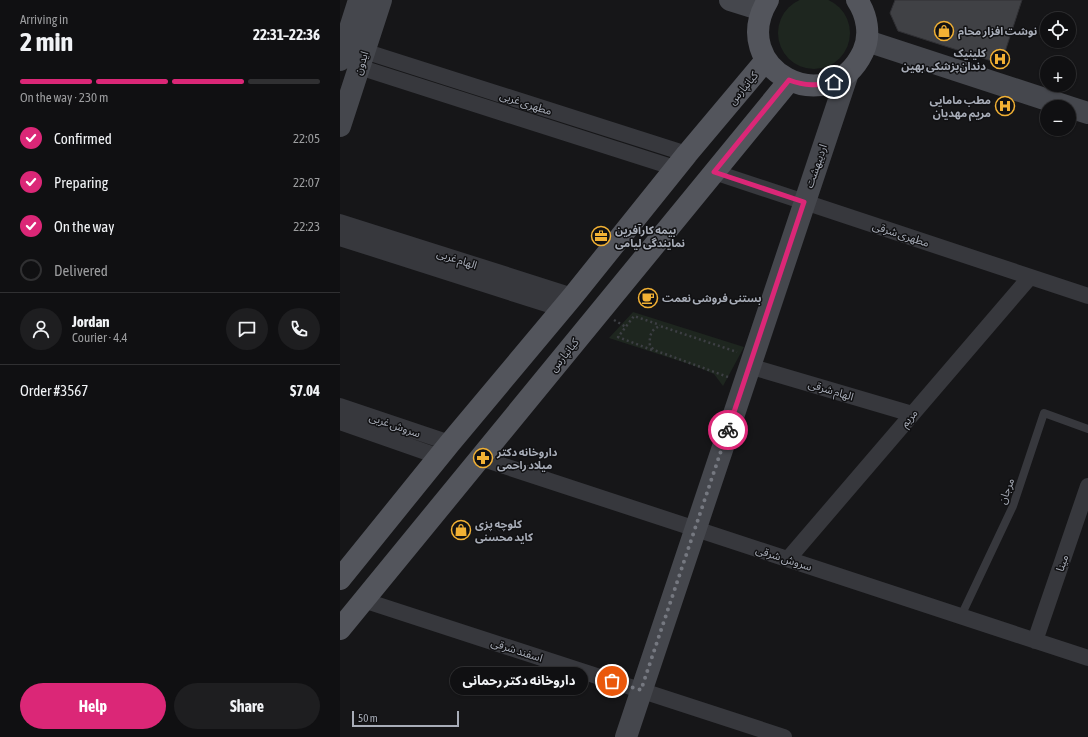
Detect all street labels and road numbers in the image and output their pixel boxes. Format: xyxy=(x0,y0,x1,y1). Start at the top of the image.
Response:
street label: ایدون xyxy=(352,50,371,77)
street label: کیانپارس xyxy=(726,69,762,108)
street label: مطهری غربی xyxy=(498,89,554,118)
street label: اردیبهشت xyxy=(803,142,830,190)
street label: مطهری شرقی xyxy=(871,219,931,250)
street label: الهام غربی xyxy=(435,247,479,273)
street label: کیانپارس xyxy=(547,336,583,375)
street label: الهام شرقی xyxy=(806,377,855,404)
street label: مریم xyxy=(898,407,922,431)
street label: سروش غربی xyxy=(367,411,423,440)
street label: مرجان xyxy=(996,476,1017,506)
street label: سروش شرقی xyxy=(754,543,814,574)
street label: مینا xyxy=(1054,553,1071,573)
street label: اسفند شرقی xyxy=(489,636,544,665)

